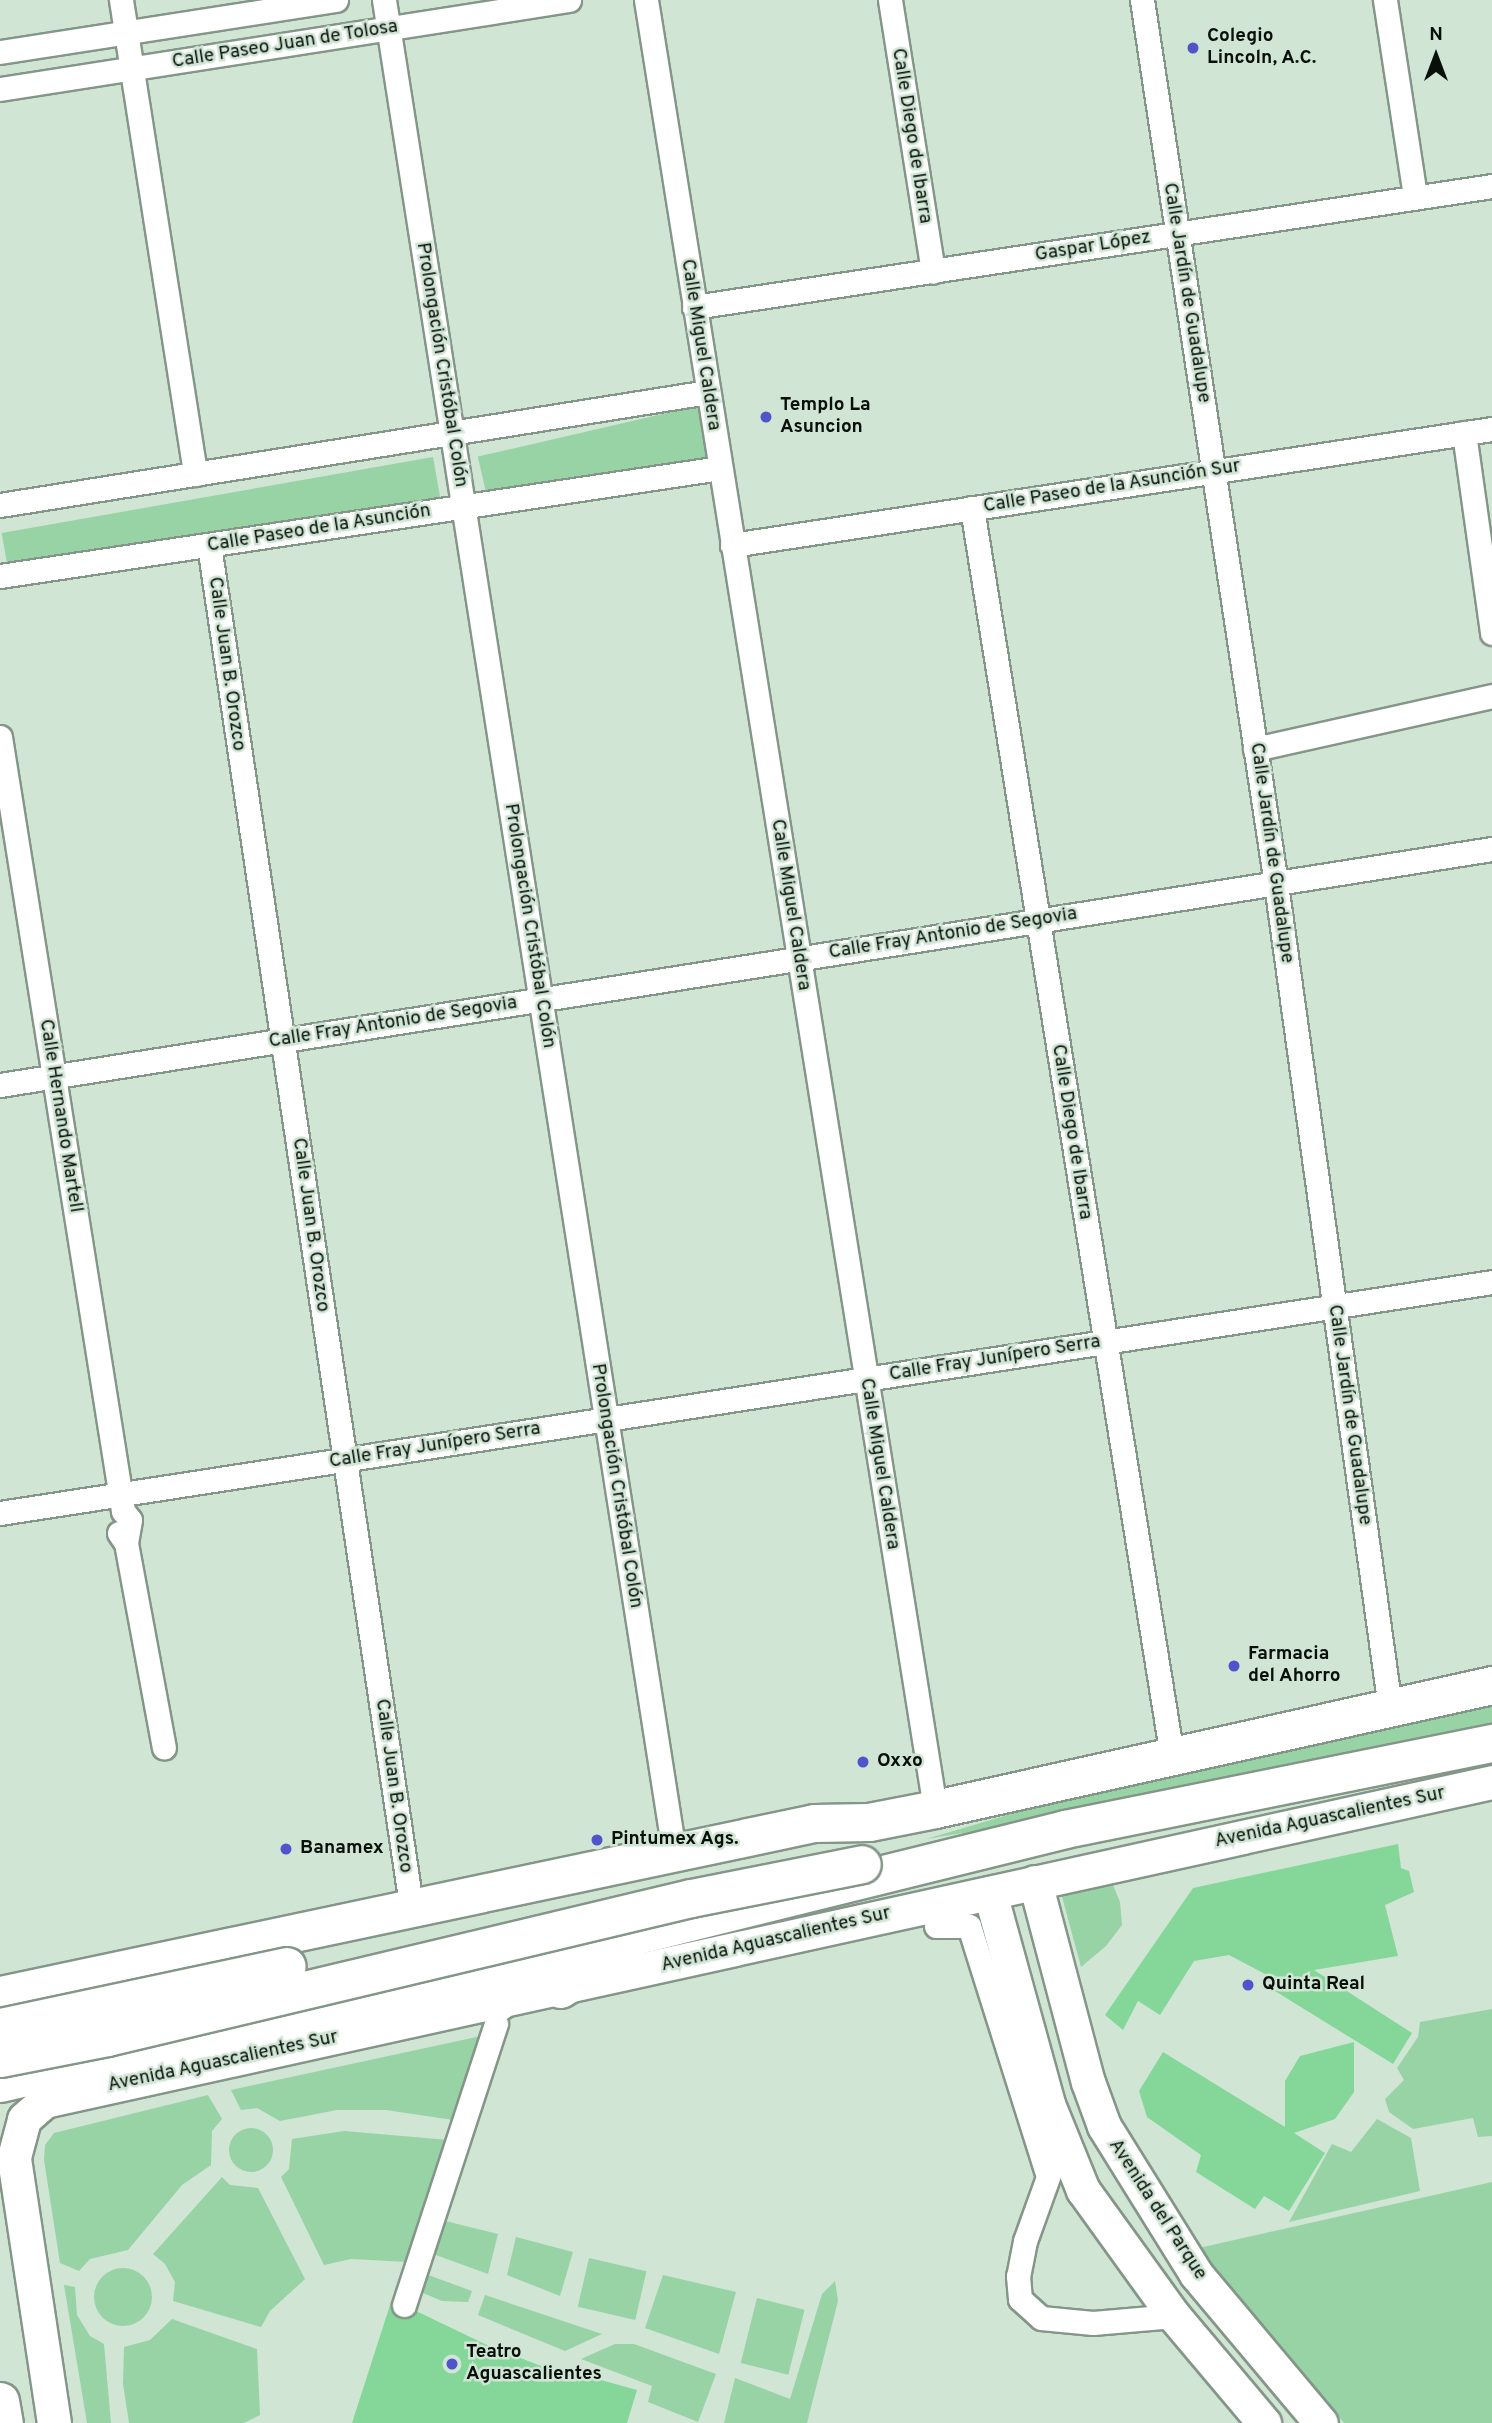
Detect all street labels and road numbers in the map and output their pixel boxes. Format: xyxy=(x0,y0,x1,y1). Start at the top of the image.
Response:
street label: Calle Paseo Juan de Tolosa xyxy=(170,16,400,74)
street label: Calle Diego de Ibarra xyxy=(886,47,936,225)
street label: Calle Jardín de Guadalupe xyxy=(1157,181,1215,405)
street label: Gaspar López xyxy=(1033,227,1153,267)
street label: Prolongación Cristóbal Colón xyxy=(410,241,472,489)
street label: Calle Miguel Caldera xyxy=(675,258,725,432)
street label: Calle Paseo de la Asunción Sur xyxy=(981,455,1243,519)
street label: Calle Paseo de la Asunción xyxy=(205,500,433,558)
street label: Calle Juan B. Orozco xyxy=(202,575,250,753)
street label: Calle Jardín de Guadalupe xyxy=(1244,741,1298,965)
street label: Prolongación Cristóbal Colón xyxy=(498,802,560,1050)
street label: Calle Miguel Caldera xyxy=(765,818,815,992)
street label: Calle Fray Antonio de Segovia xyxy=(827,903,1079,965)
street label: Calle Fray Antonio de Segovia xyxy=(267,992,519,1054)
street label: Calle Hernando Martell xyxy=(33,1018,87,1214)
street label: Calle Diego de Ibarra xyxy=(1046,1043,1096,1221)
street label: Calle Juan B. Orozco xyxy=(286,1136,334,1314)
street label: Calle Jardín de Guadalupe xyxy=(1322,1303,1376,1527)
street label: Calle Fray Junípero Serra xyxy=(888,1331,1102,1387)
street label: Prolongación Cristóbal Colón xyxy=(585,1362,647,1610)
street label: Calle Miguel Caldera xyxy=(854,1377,904,1551)
street label: Calle Fray Junípero Serra xyxy=(328,1418,542,1474)
street label: Calle Juan B. Orozco xyxy=(369,1697,417,1875)
street label: Avenida Aguascalientes Sur xyxy=(1212,1782,1448,1854)
street label: Avenida Aguascalientes Sur xyxy=(659,1902,893,1978)
street label: Avenida Aguascalientes Sur xyxy=(105,2026,341,2098)
street label: Avenida del Parque xyxy=(1103,2135,1211,2285)

